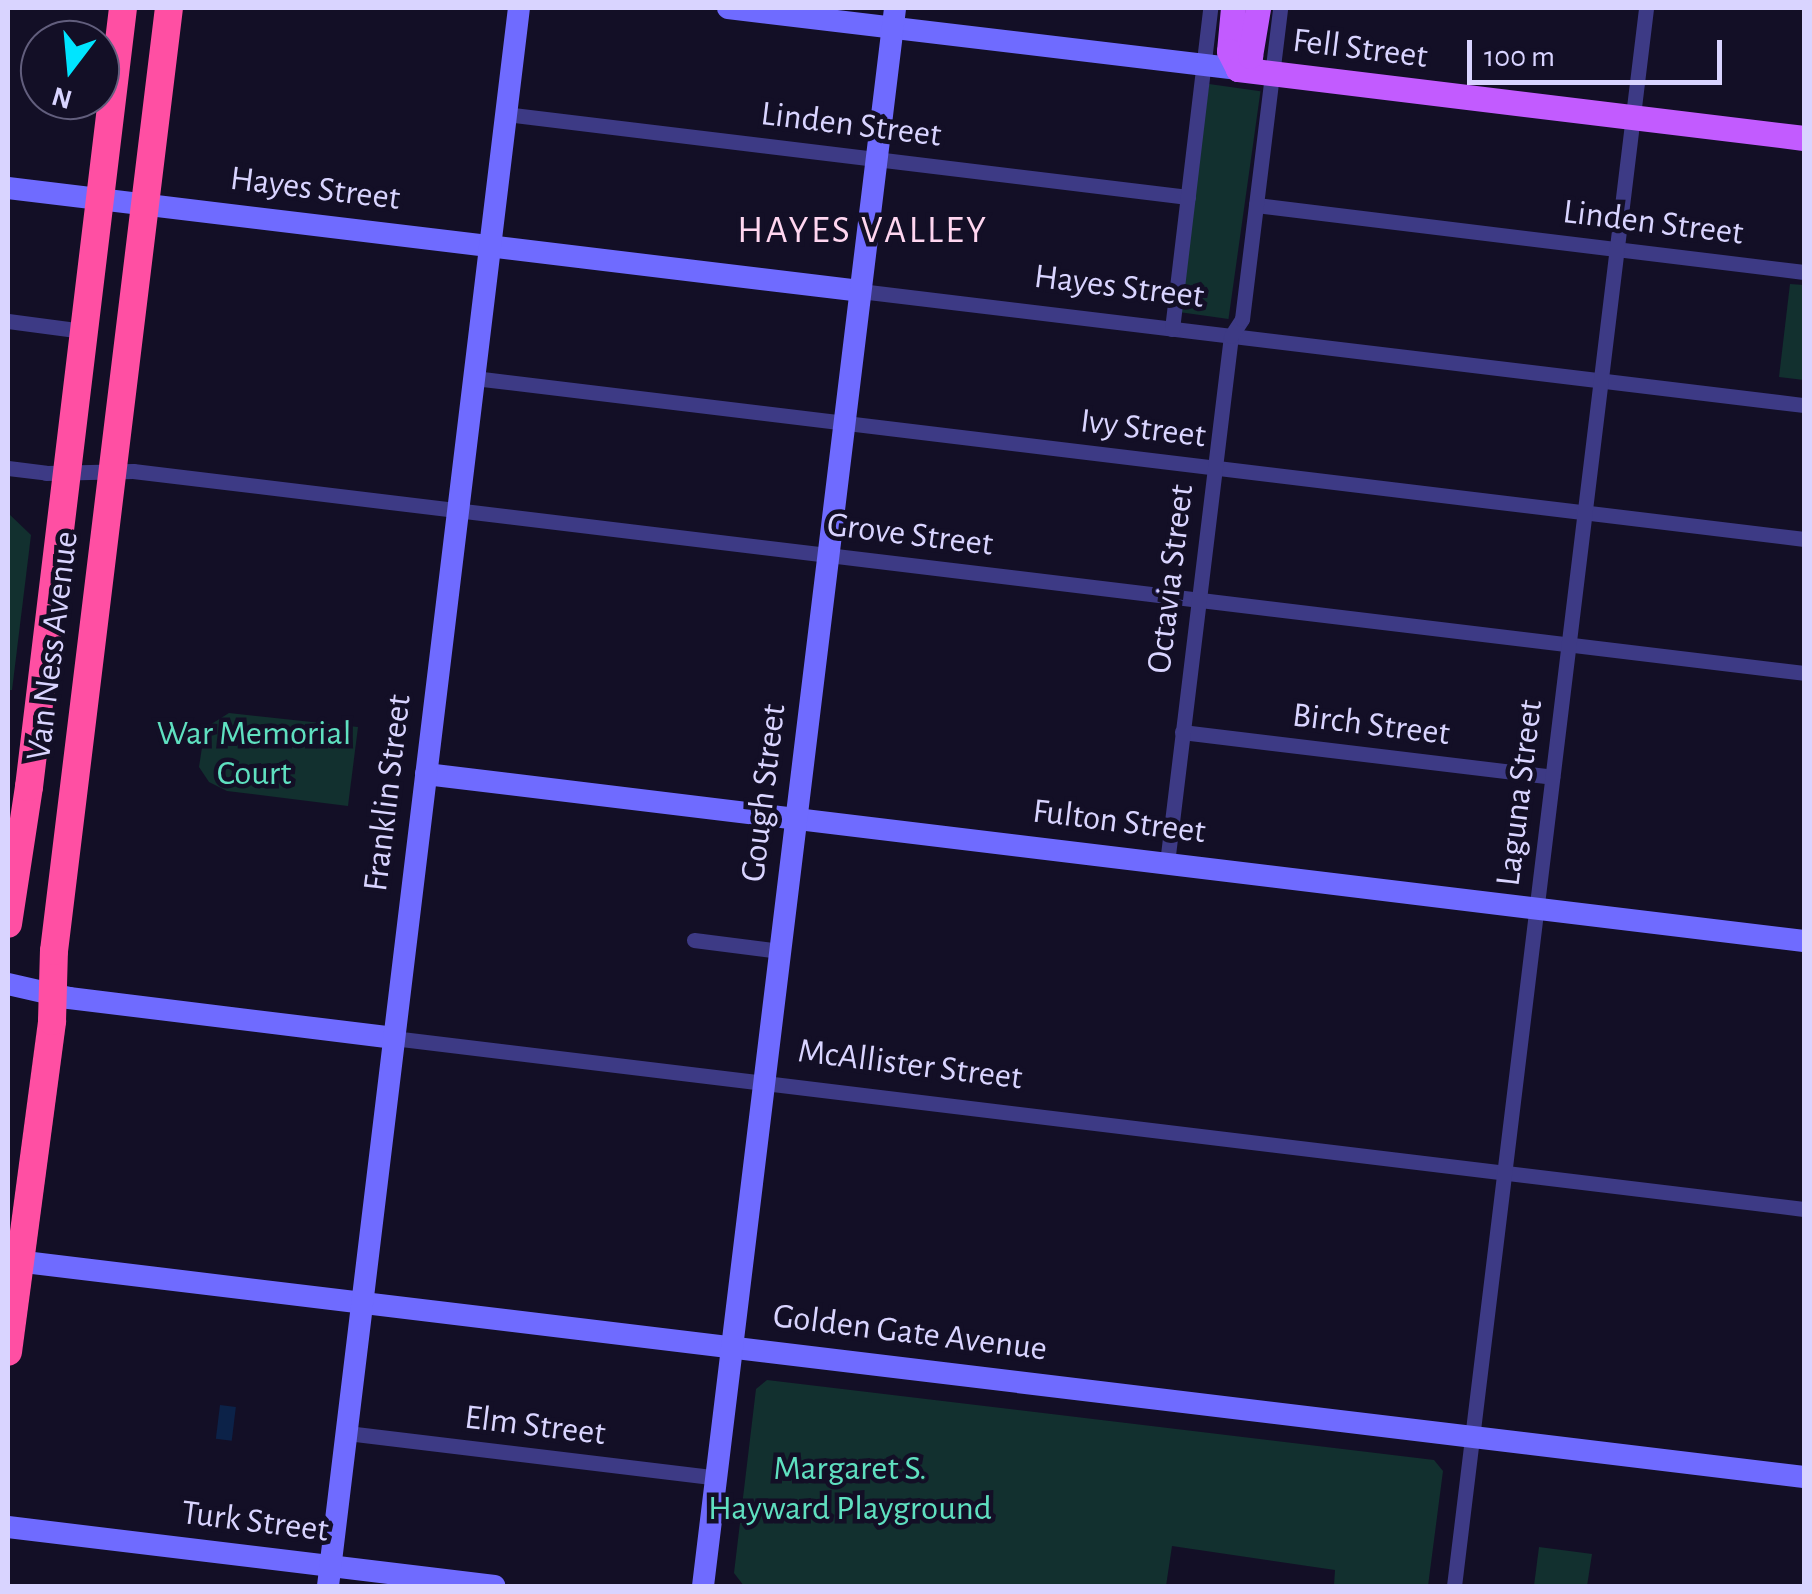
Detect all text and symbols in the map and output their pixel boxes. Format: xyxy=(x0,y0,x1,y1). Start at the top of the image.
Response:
north arrow xyxy=(20,20,120,120)
street label: Fell Street xyxy=(1290,20,1430,78)
scale bar xyxy=(1472,20,1727,82)
text: 100 m xyxy=(1484,42,1555,72)
text: N xyxy=(49,81,75,113)
street label: Linden Street xyxy=(758,93,944,157)
street label: Hayes Street xyxy=(228,158,402,220)
street label: Linden Street xyxy=(1560,191,1746,255)
district label: HAYES VALLEY xyxy=(737,209,989,255)
street label: Hayes Street xyxy=(1032,256,1206,318)
street label: Ivy Street xyxy=(1078,400,1208,458)
street label: Octavia Street xyxy=(1139,482,1203,676)
street label: Grove Street xyxy=(825,504,995,566)
street label: Van Ness Avenue xyxy=(18,529,88,763)
street label: Franklin Street xyxy=(355,692,421,894)
street label: Birch Street xyxy=(1290,695,1452,755)
street label: Laguna Street xyxy=(1488,697,1552,889)
street label: Gough Street xyxy=(732,702,796,884)
park label: War Memorial Court xyxy=(157,713,351,795)
street label: Fulton Street xyxy=(1030,791,1208,853)
street label: McAllister Street xyxy=(795,1030,1025,1100)
street label: Golden Gate Avenue xyxy=(771,1295,1049,1371)
street label: Elm Street xyxy=(462,1397,608,1455)
park label: Margaret S. Hayward Playground xyxy=(708,1448,992,1530)
street label: Turk Street xyxy=(179,1492,331,1552)

